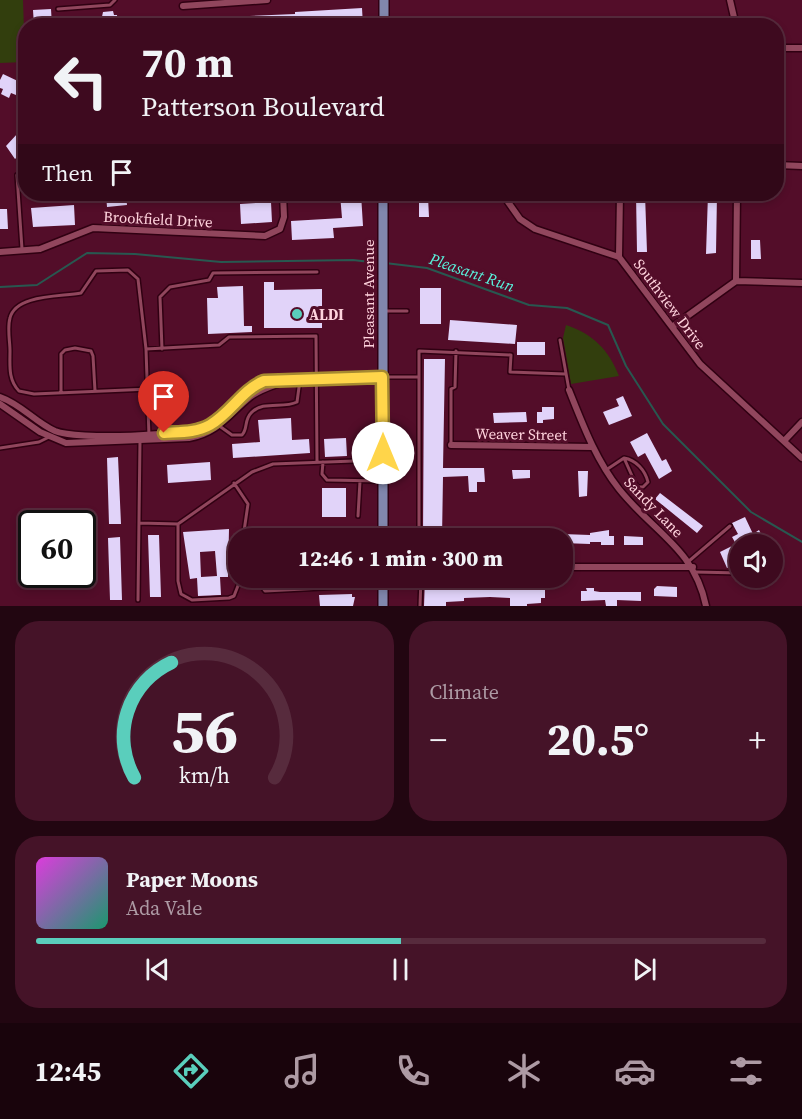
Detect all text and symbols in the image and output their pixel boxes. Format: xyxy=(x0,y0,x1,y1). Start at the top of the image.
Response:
text: 70 m xyxy=(141,33,234,91)
icon: left xyxy=(42,42,120,120)
text: Patterson Boulevard xyxy=(141,88,385,125)
icon: arrive xyxy=(105,156,138,189)
text: Then xyxy=(42,158,93,188)
street label: Brookfield Drive xyxy=(103,206,214,232)
street label: Pleasant Avenue xyxy=(358,239,379,349)
water label: Pleasant Run xyxy=(426,247,517,297)
street label: Southview Drive xyxy=(629,254,711,354)
place label: ALDI xyxy=(309,304,344,325)
marker: ALDI xyxy=(290,307,304,321)
pin xyxy=(138,371,189,433)
icon: arrive xyxy=(147,380,180,413)
position arrow xyxy=(351,421,415,485)
street label: Weaver Street xyxy=(475,423,567,445)
street label: Sandy Lane xyxy=(620,472,689,542)
speed limit sign: 60 xyxy=(18,510,96,588)
map controls xyxy=(729,534,783,588)
button: sound xyxy=(729,534,783,588)
text: 12:46 · 1 min · 300 m xyxy=(298,543,503,573)
text: Climate xyxy=(430,678,499,706)
text: 56 xyxy=(170,687,238,773)
text: 20.5° xyxy=(546,708,649,770)
text: − xyxy=(430,717,447,762)
text: + xyxy=(749,717,766,762)
text: km/h xyxy=(179,761,230,790)
text: Paper Moons xyxy=(126,864,258,894)
text: Ada Vale xyxy=(126,894,202,922)
icon: previous xyxy=(141,953,174,986)
icon: pause xyxy=(384,953,417,986)
icon: next xyxy=(628,953,661,986)
icon: directions xyxy=(170,1050,212,1092)
icon: music xyxy=(281,1050,323,1092)
icon: phone xyxy=(392,1050,434,1092)
icon: climate xyxy=(503,1050,545,1092)
icon: car xyxy=(614,1050,656,1092)
icon: filters xyxy=(725,1050,767,1092)
text: 12:45 xyxy=(35,1053,101,1090)

